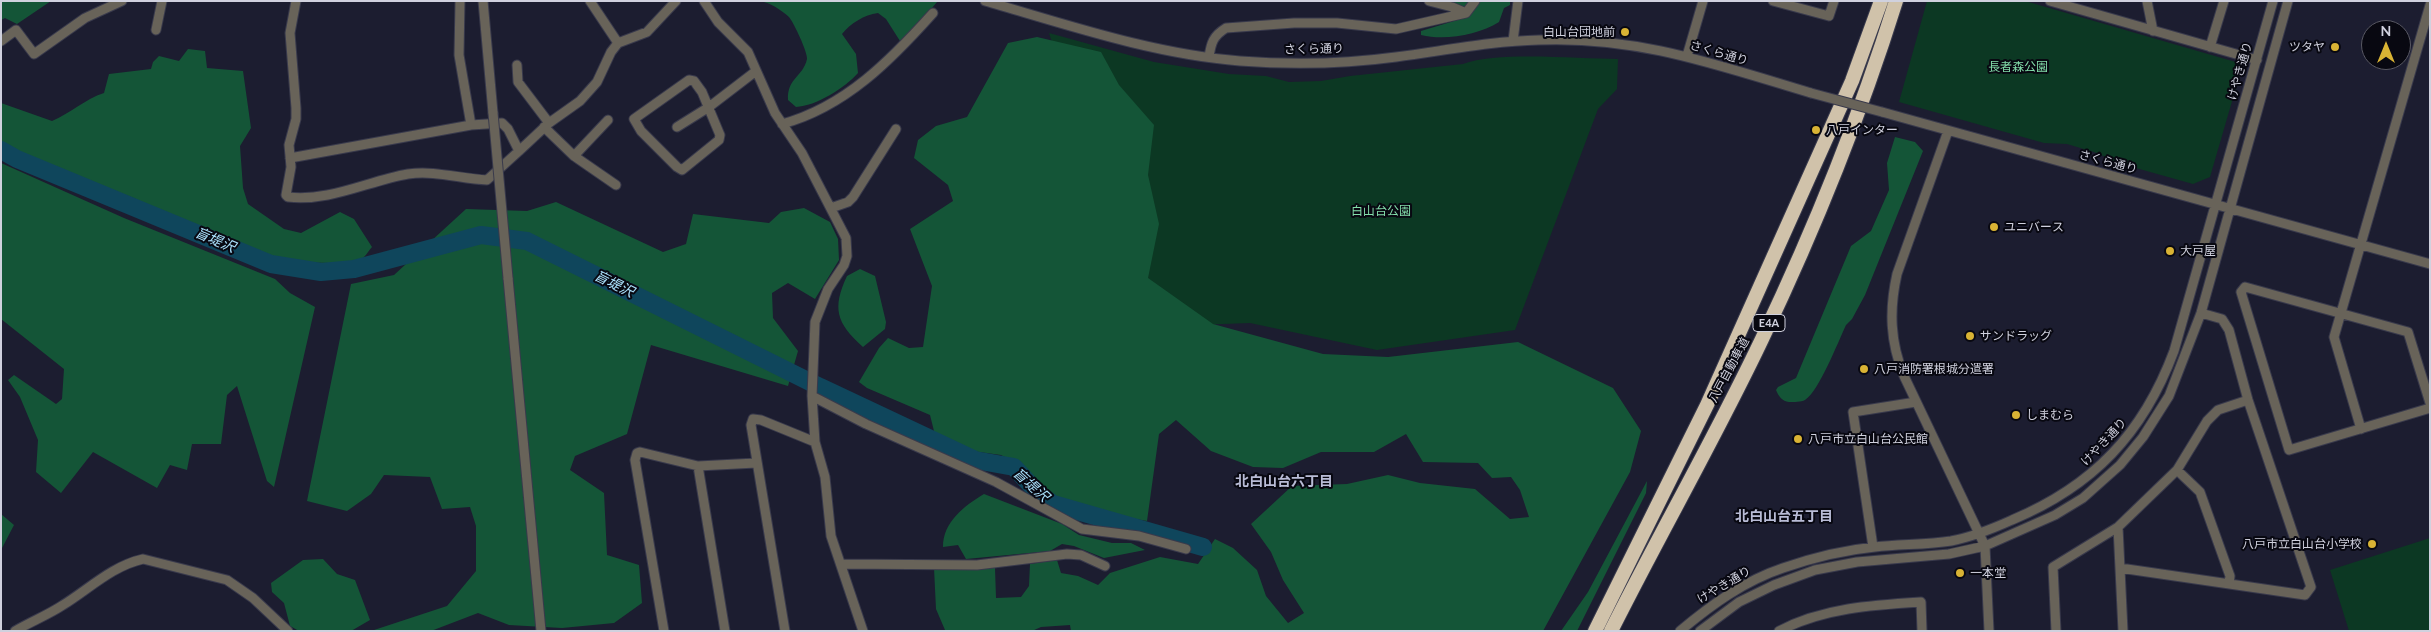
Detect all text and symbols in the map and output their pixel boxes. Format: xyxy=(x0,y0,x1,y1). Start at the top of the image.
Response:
north arrow xyxy=(2361,20,2411,70)
text: N xyxy=(2381,22,2391,39)
place label: 白山台団地前 xyxy=(1543,25,1615,39)
marker: 白山台団地前 xyxy=(1619,26,1631,38)
street label: さくら通り xyxy=(1688,38,1750,68)
street label: けやき通り xyxy=(2225,40,2255,102)
place label: ツタヤ xyxy=(2289,40,2325,54)
street label: さくら通り xyxy=(1284,41,1344,57)
marker: ツタヤ xyxy=(2329,41,2341,53)
park label: 長者森公園 xyxy=(1988,60,2048,74)
place label: 八戸インター xyxy=(1826,123,1898,137)
marker: 八戸インター xyxy=(1810,124,1822,136)
street label: さくら通り xyxy=(2077,147,2139,177)
park label: 白山台公園 xyxy=(1351,204,1411,218)
place label: ユニバース xyxy=(2004,220,2064,234)
marker: ユニバース xyxy=(1988,221,2000,233)
water label: 盲堤沢 xyxy=(192,224,238,256)
place label: 大戸屋 xyxy=(2180,244,2216,258)
marker: 大戸屋 xyxy=(2164,245,2176,257)
water label: 盲堤沢 xyxy=(591,267,637,301)
road number: E4A xyxy=(1753,314,1785,332)
place label: サンドラッグ xyxy=(1980,329,2052,343)
marker: サンドラッグ xyxy=(1964,330,1976,342)
street label: 八戸自動車道 xyxy=(1706,335,1752,405)
place label: 八戸消防署根城分遣署 xyxy=(1874,362,1994,376)
marker: 八戸消防署根城分遣署 xyxy=(1858,363,1870,375)
place label: しまむら xyxy=(2026,408,2074,422)
marker: しまむら xyxy=(2010,409,2022,421)
street label: けやき通り xyxy=(2078,415,2130,469)
place label: 八戸市立白山台公民館 xyxy=(1808,432,1928,446)
marker: 八戸市立白山台公民館 xyxy=(1792,433,1804,445)
water label: 盲堤沢 xyxy=(1010,465,1052,505)
district label: 北白山台六丁目 xyxy=(1235,473,1333,489)
district label: 北白山台五丁目 xyxy=(1735,508,1833,524)
place label: 八戸市立白山台小学校 xyxy=(2242,537,2362,551)
marker: 八戸市立白山台小学校 xyxy=(2366,538,2378,550)
street label: けやき通り xyxy=(1695,563,1753,607)
place label: 一本堂 xyxy=(1970,566,2006,580)
marker: 一本堂 xyxy=(1954,567,1966,579)

